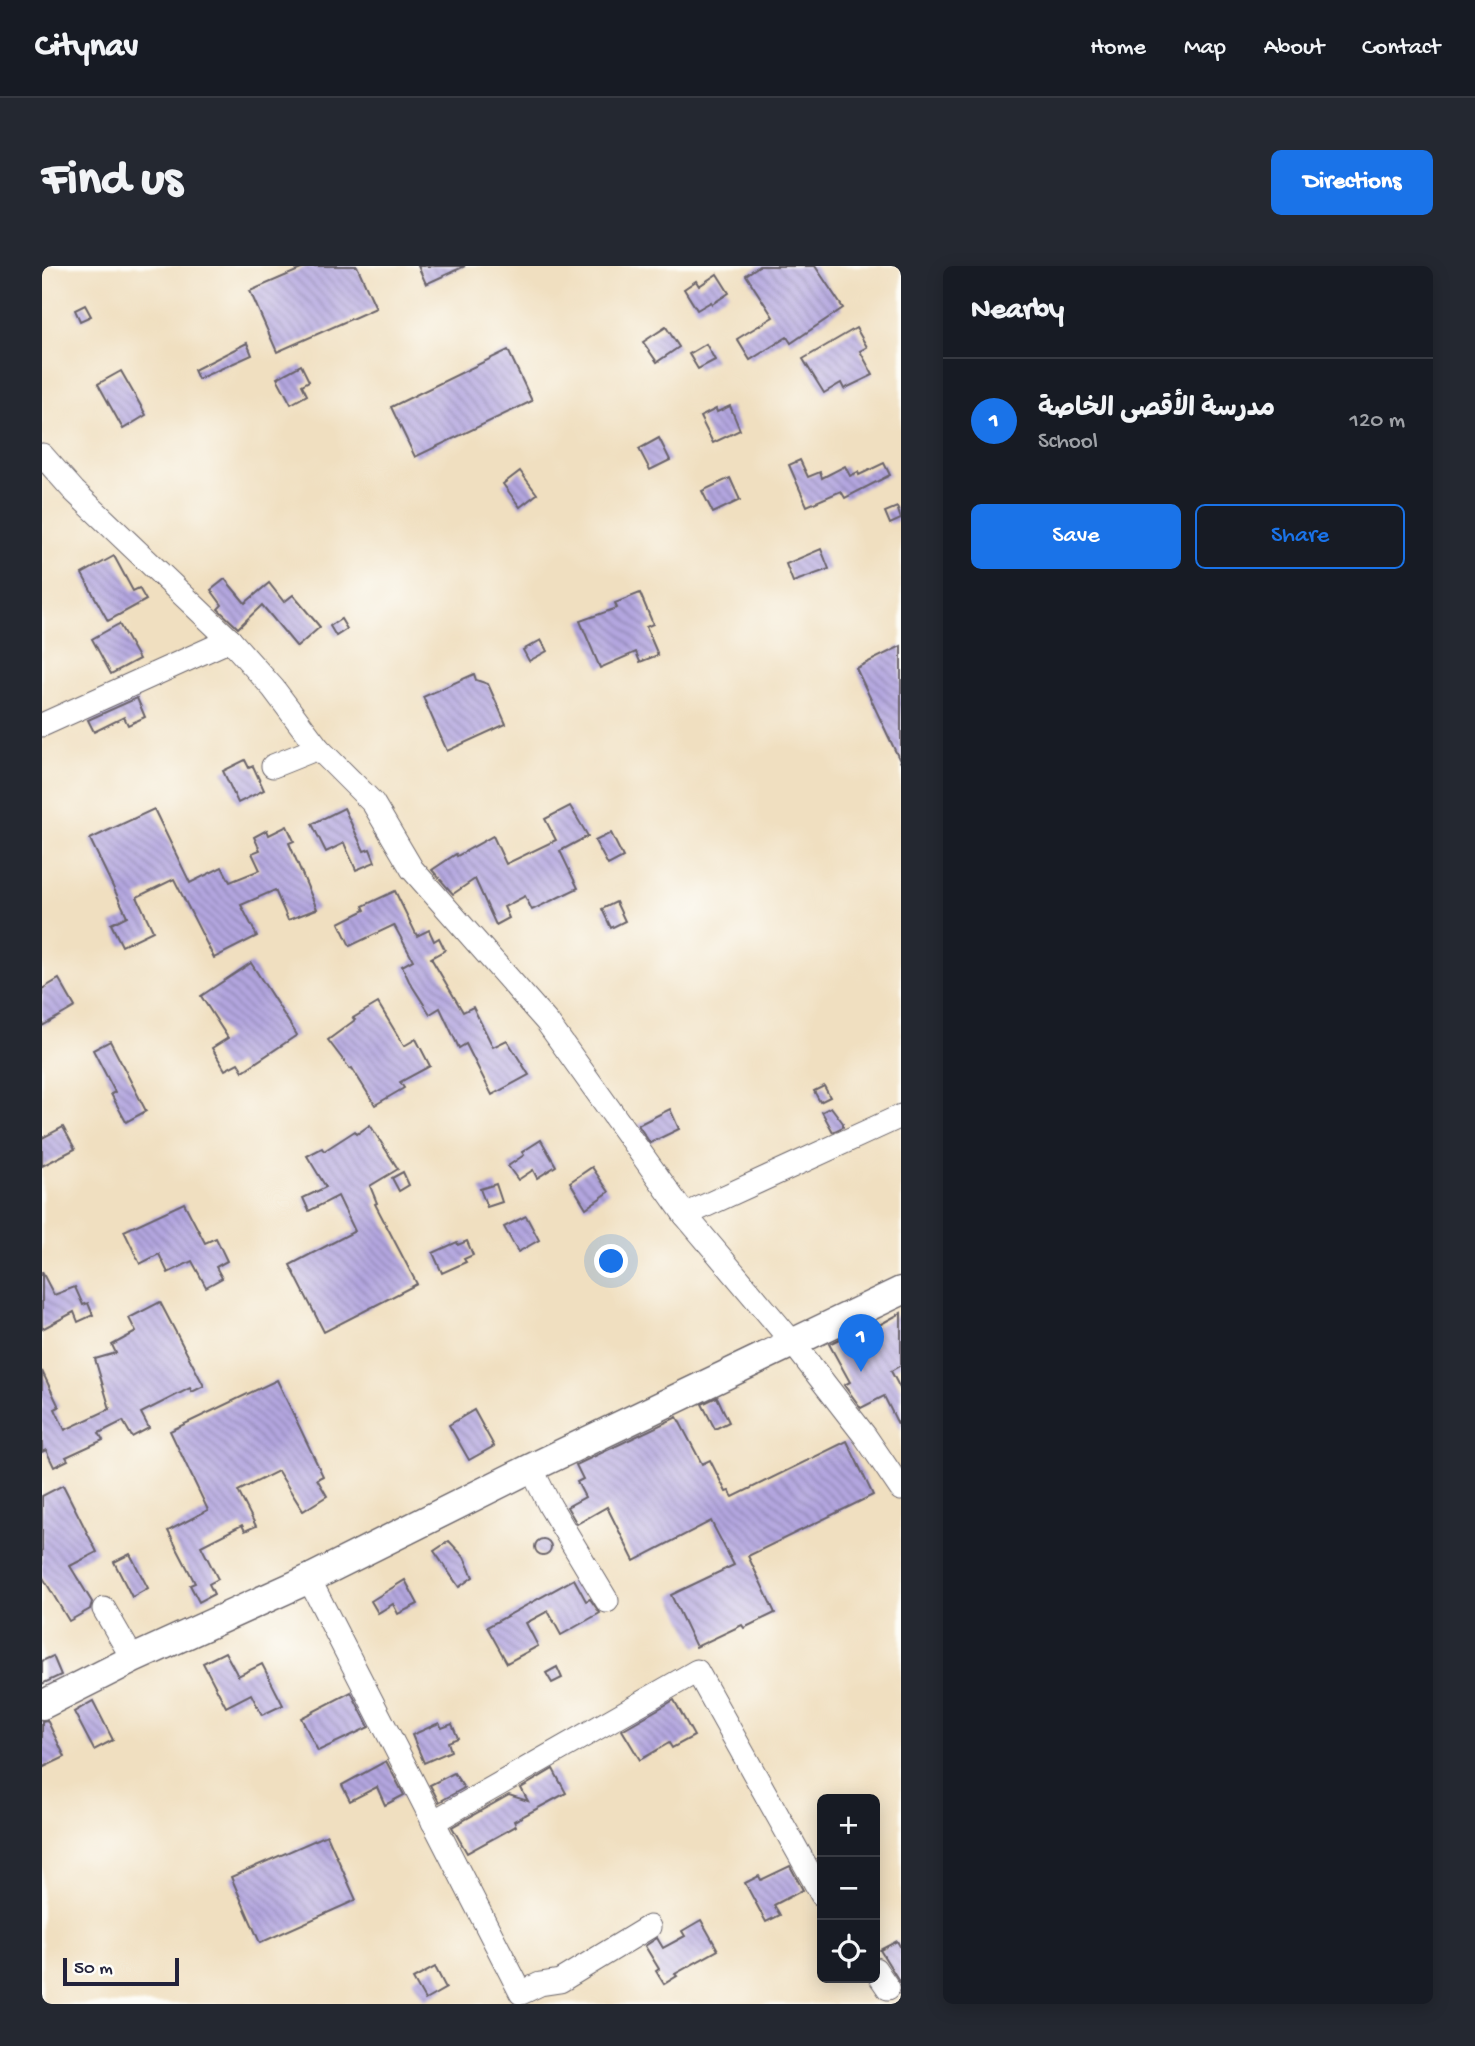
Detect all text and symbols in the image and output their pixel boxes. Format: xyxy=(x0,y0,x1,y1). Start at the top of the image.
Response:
text: Citynav xyxy=(35,29,138,67)
text: Home xyxy=(1090,34,1146,63)
text: Map xyxy=(1184,34,1226,63)
text: About xyxy=(1264,34,1324,63)
text: Contact xyxy=(1362,34,1440,63)
button: Directions xyxy=(1271,150,1433,215)
text: Find us xyxy=(42,153,182,211)
text: Nearby xyxy=(971,294,1064,329)
text: مدرسة الأقصى الخاصة xyxy=(1038,395,1275,426)
text: 1 xyxy=(989,408,999,435)
text: 120 m xyxy=(1350,408,1405,435)
text: School xyxy=(1038,429,1098,456)
button: Save xyxy=(971,504,1181,569)
button: Share xyxy=(1195,504,1405,569)
your location xyxy=(594,1244,628,1278)
pin: 1 xyxy=(838,1314,884,1372)
map controls xyxy=(817,1794,880,1983)
button: + xyxy=(817,1794,880,1857)
button: − xyxy=(817,1857,880,1920)
button: locate xyxy=(817,1920,880,1983)
scale bar xyxy=(63,1955,178,1987)
text: 50 m xyxy=(74,1958,113,1981)

